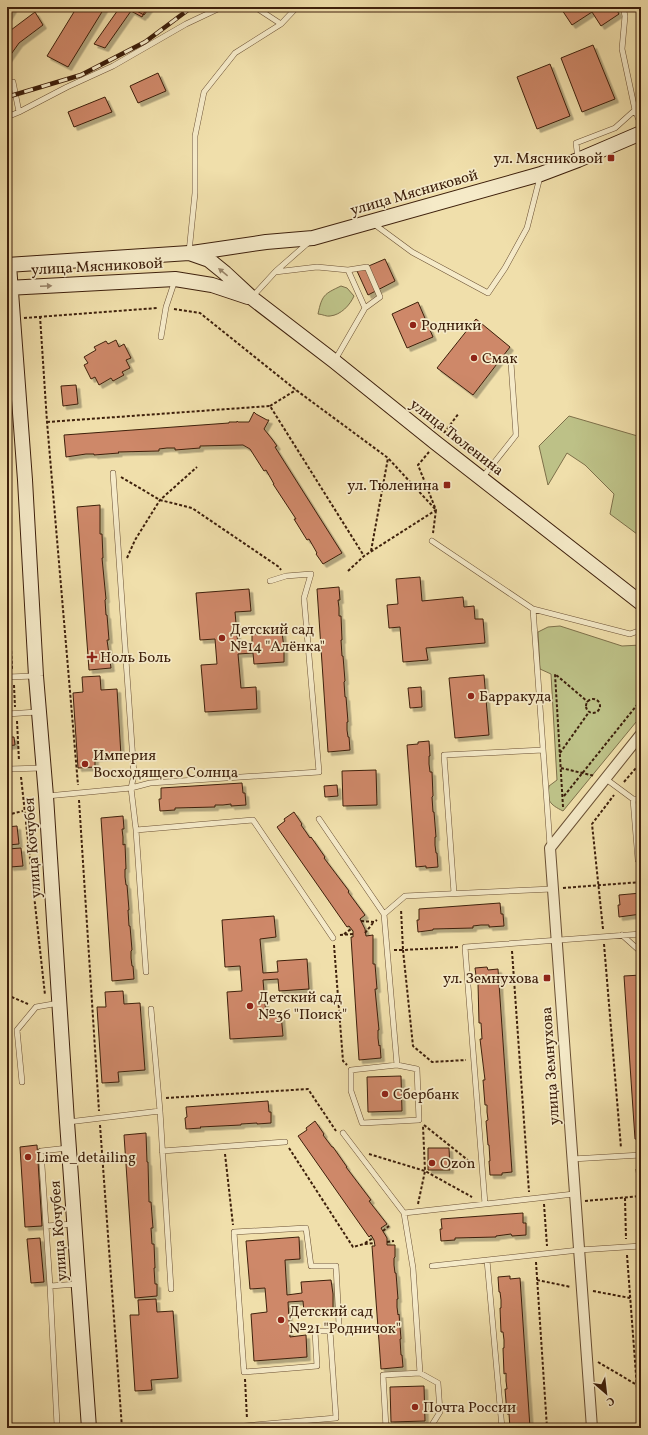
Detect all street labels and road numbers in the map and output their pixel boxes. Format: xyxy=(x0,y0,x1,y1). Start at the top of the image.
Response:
street label: улица Мясниковой xyxy=(348,165,481,222)
street label: улица Мясниковой xyxy=(31,254,164,281)
street label: улица Тюленина xyxy=(405,395,507,482)
street label: улица Кочубея xyxy=(19,797,48,899)
street label: улица Земнухова xyxy=(537,1006,566,1126)
street label: улица Кочубея xyxy=(45,1180,74,1282)

